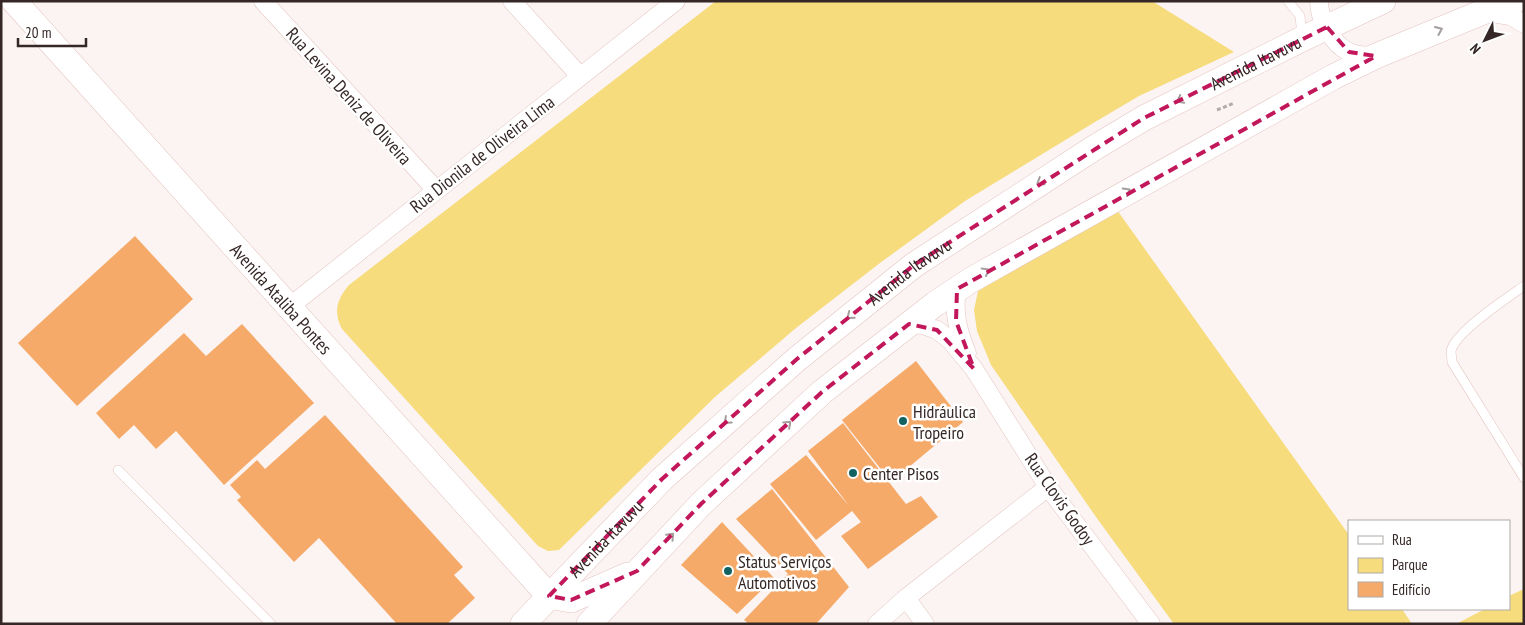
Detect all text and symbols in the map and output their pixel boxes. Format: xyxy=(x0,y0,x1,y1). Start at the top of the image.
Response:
scale bar xyxy=(18,15,85,47)
north arrow xyxy=(1460,15,1510,65)
street label: Rua Levina Deniz de Oliveira xyxy=(281,22,417,170)
text: 20 m xyxy=(25,23,51,42)
one-way arrow xyxy=(1434,25,1443,36)
street label: Avenida Itavuvu xyxy=(1206,30,1305,95)
text: N xyxy=(1466,40,1485,58)
street label: Rua Dionila de Oliveira Lima xyxy=(405,90,559,218)
one-way arrow xyxy=(1176,94,1185,104)
one-way arrow xyxy=(1037,176,1046,185)
one-way arrow xyxy=(1122,188,1131,198)
street label: Avenida Itavuvu xyxy=(862,233,955,310)
street label: Avenida Ataliba Pontes xyxy=(226,238,337,359)
one-way arrow xyxy=(980,268,989,278)
one-way arrow xyxy=(847,311,856,320)
place label: Hidráulica Tropeiro xyxy=(913,400,976,444)
marker: Hidráulica Tropeiro xyxy=(897,415,909,427)
one-way arrow xyxy=(723,416,732,425)
one-way arrow xyxy=(782,420,791,429)
street label: Rua Clovis Godoy xyxy=(1020,449,1100,550)
place label: Center Pisos xyxy=(863,462,939,485)
marker: Center Pisos xyxy=(847,467,859,479)
street label: Avenida Itavuvu xyxy=(563,494,648,582)
legend xyxy=(1348,520,1510,610)
text: Rua xyxy=(1392,530,1412,549)
one-way arrow xyxy=(665,533,674,542)
place label: Status Serviços Automotivos xyxy=(738,550,831,594)
text: Parque xyxy=(1392,555,1428,574)
marker: Status Serviços Automotivos xyxy=(722,565,734,577)
text: Edifício xyxy=(1392,580,1430,599)

